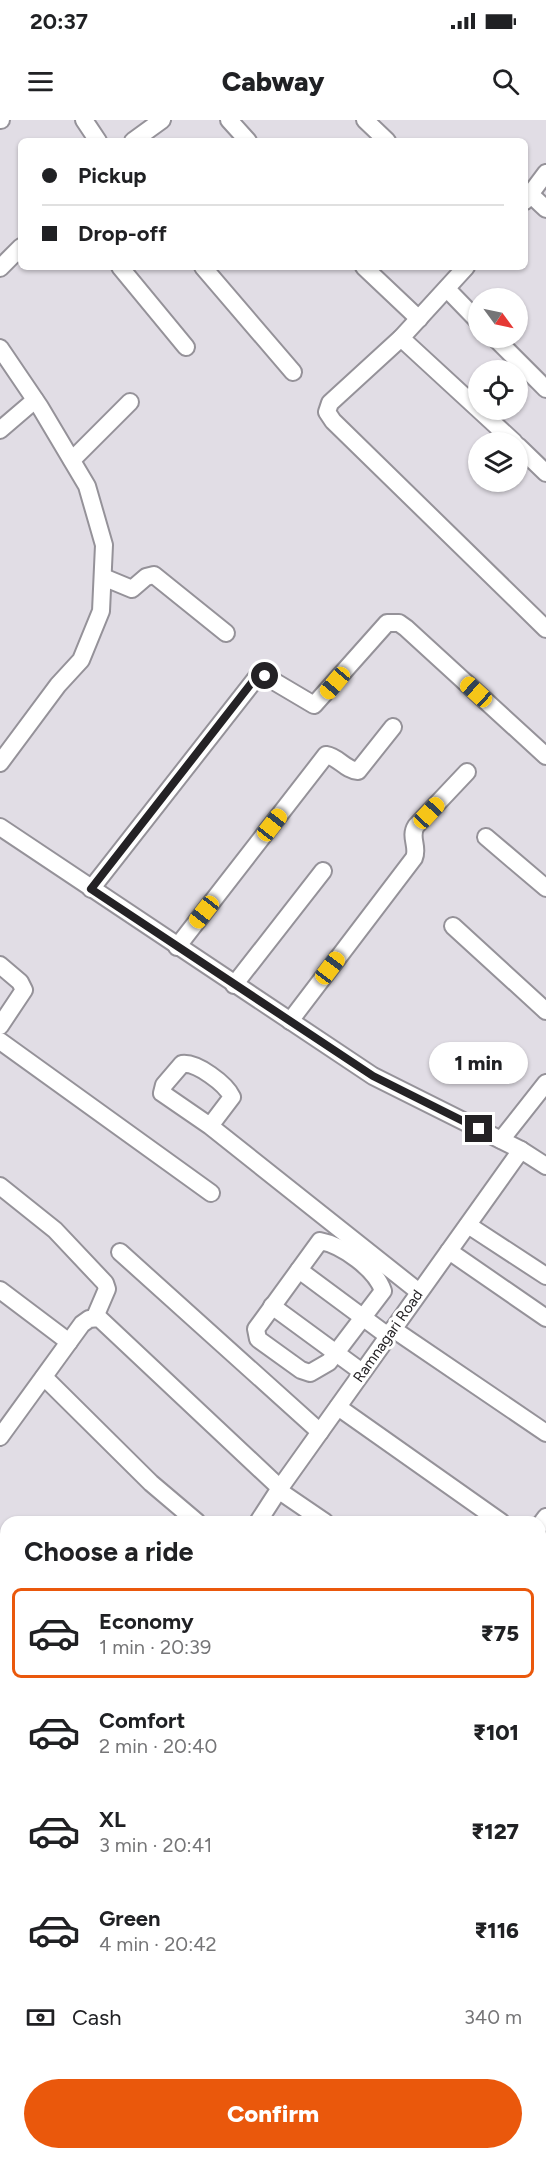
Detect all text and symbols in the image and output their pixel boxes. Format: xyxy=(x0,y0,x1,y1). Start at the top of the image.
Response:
text: 20:37 xyxy=(30,8,88,35)
icon: menu xyxy=(24,65,57,98)
text: Cabway xyxy=(222,65,324,98)
icon: search xyxy=(489,65,522,98)
text: Pickup xyxy=(78,162,147,189)
text: Drop-off xyxy=(78,220,167,247)
north arrow xyxy=(468,288,528,348)
map controls xyxy=(468,288,528,492)
button: locate xyxy=(468,360,528,420)
button: layers xyxy=(468,432,528,492)
route start xyxy=(251,662,278,689)
car xyxy=(317,663,353,703)
car xyxy=(457,673,495,711)
car xyxy=(410,794,448,832)
car xyxy=(254,805,290,845)
car xyxy=(186,892,222,932)
car xyxy=(312,948,348,988)
callout: 1 min xyxy=(430,1042,528,1084)
text: 1 min xyxy=(455,1051,502,1075)
route end xyxy=(465,1115,492,1142)
street label: Ramnagari Road xyxy=(349,1286,427,1386)
text: Choose a ride xyxy=(24,1535,193,1568)
icon: car xyxy=(27,1606,81,1660)
text: Economy xyxy=(99,1608,194,1635)
text: ₹75 xyxy=(481,1620,519,1647)
text: 1 min · 20:39 xyxy=(99,1635,211,1659)
icon: car xyxy=(27,1705,81,1759)
text: Comfort xyxy=(99,1707,185,1734)
text: ₹101 xyxy=(473,1719,519,1746)
text: 2 min · 20:40 xyxy=(99,1734,217,1758)
icon: car xyxy=(27,1804,81,1858)
text: XL xyxy=(99,1806,126,1833)
text: ₹127 xyxy=(471,1818,519,1845)
text: 3 min · 20:41 xyxy=(99,1833,212,1857)
icon: car xyxy=(27,1903,81,1957)
text: Green xyxy=(99,1905,161,1932)
text: ₹116 xyxy=(474,1917,519,1944)
text: 4 min · 20:42 xyxy=(99,1932,217,1956)
icon: cash xyxy=(24,2001,57,2034)
text: Cash xyxy=(72,2004,122,2031)
text: 340 m xyxy=(464,2005,522,2029)
button: Confirm xyxy=(24,2079,522,2148)

